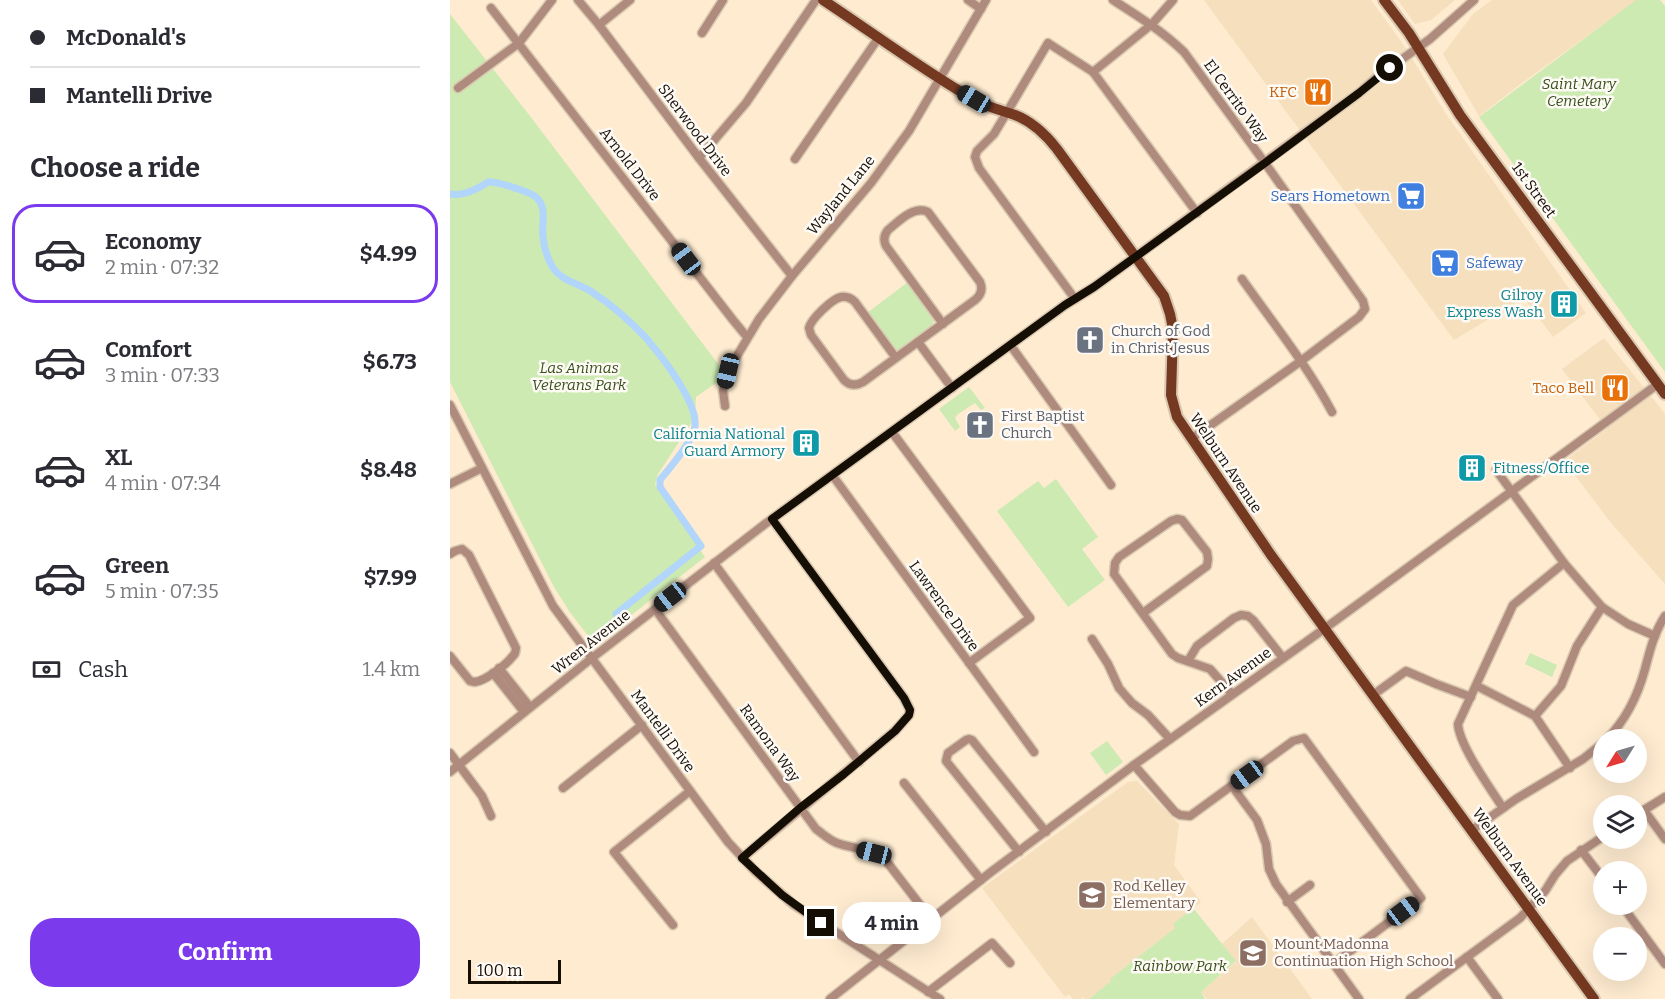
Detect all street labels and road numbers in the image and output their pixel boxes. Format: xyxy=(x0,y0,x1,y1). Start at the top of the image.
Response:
street label: El Cerrito Way xyxy=(1200,56,1272,146)
street label: Sherwood Drive xyxy=(654,80,736,180)
street label: Arnold Drive xyxy=(596,124,664,204)
street label: Wayland Lane xyxy=(803,152,879,238)
street label: 1st Street xyxy=(1508,159,1560,222)
street label: Welburn Avenue xyxy=(1186,410,1266,516)
street label: Lawrence Drive xyxy=(905,557,983,655)
street label: Wren Avenue xyxy=(548,606,634,678)
street label: Kern Avenue xyxy=(1191,643,1275,711)
street label: Mantelli Drive xyxy=(627,686,699,776)
street label: Ramona Way xyxy=(736,701,804,785)
street label: Welburn Avenue xyxy=(1468,805,1552,909)

